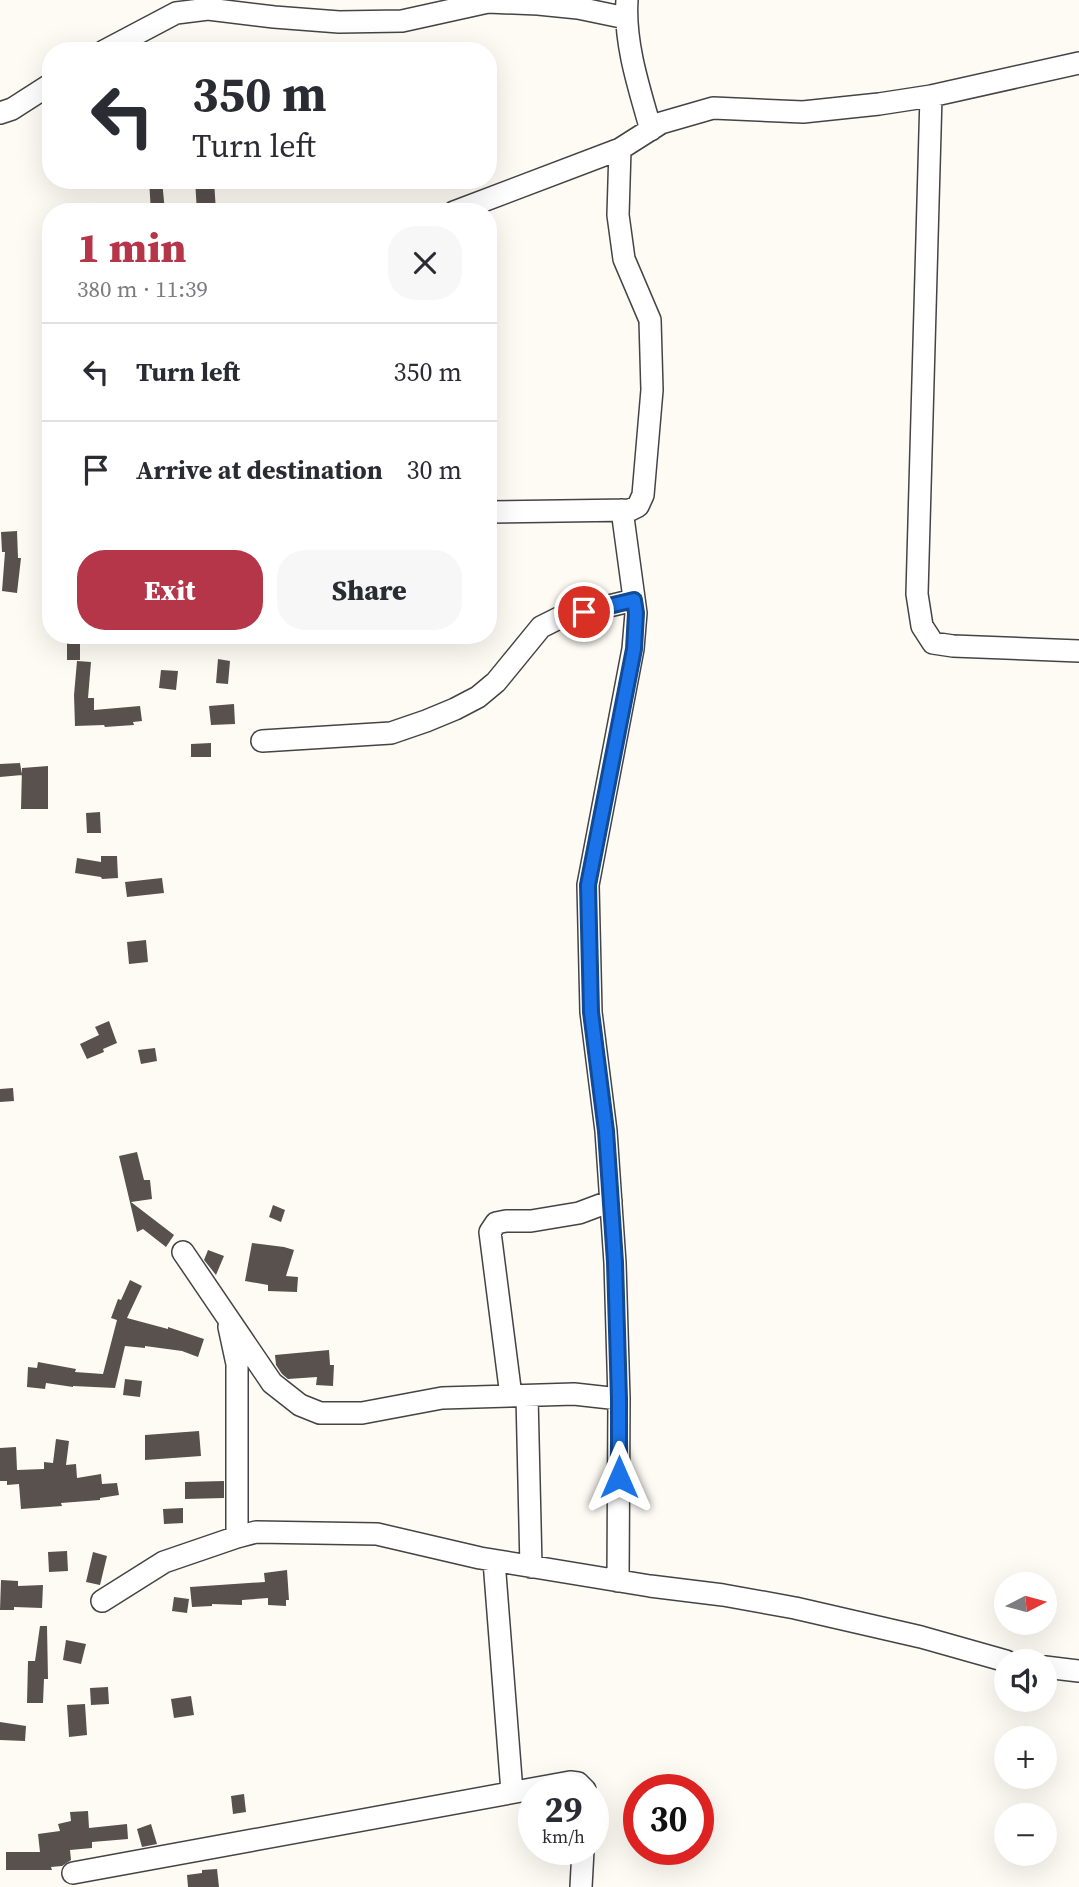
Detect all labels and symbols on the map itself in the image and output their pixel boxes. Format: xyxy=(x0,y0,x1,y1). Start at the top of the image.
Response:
pin xyxy=(554,582,614,642)
position arrow xyxy=(582,1440,656,1514)
north arrow xyxy=(994,1572,1057,1634)
speed limit sign: 30 xyxy=(623,1774,714,1865)

